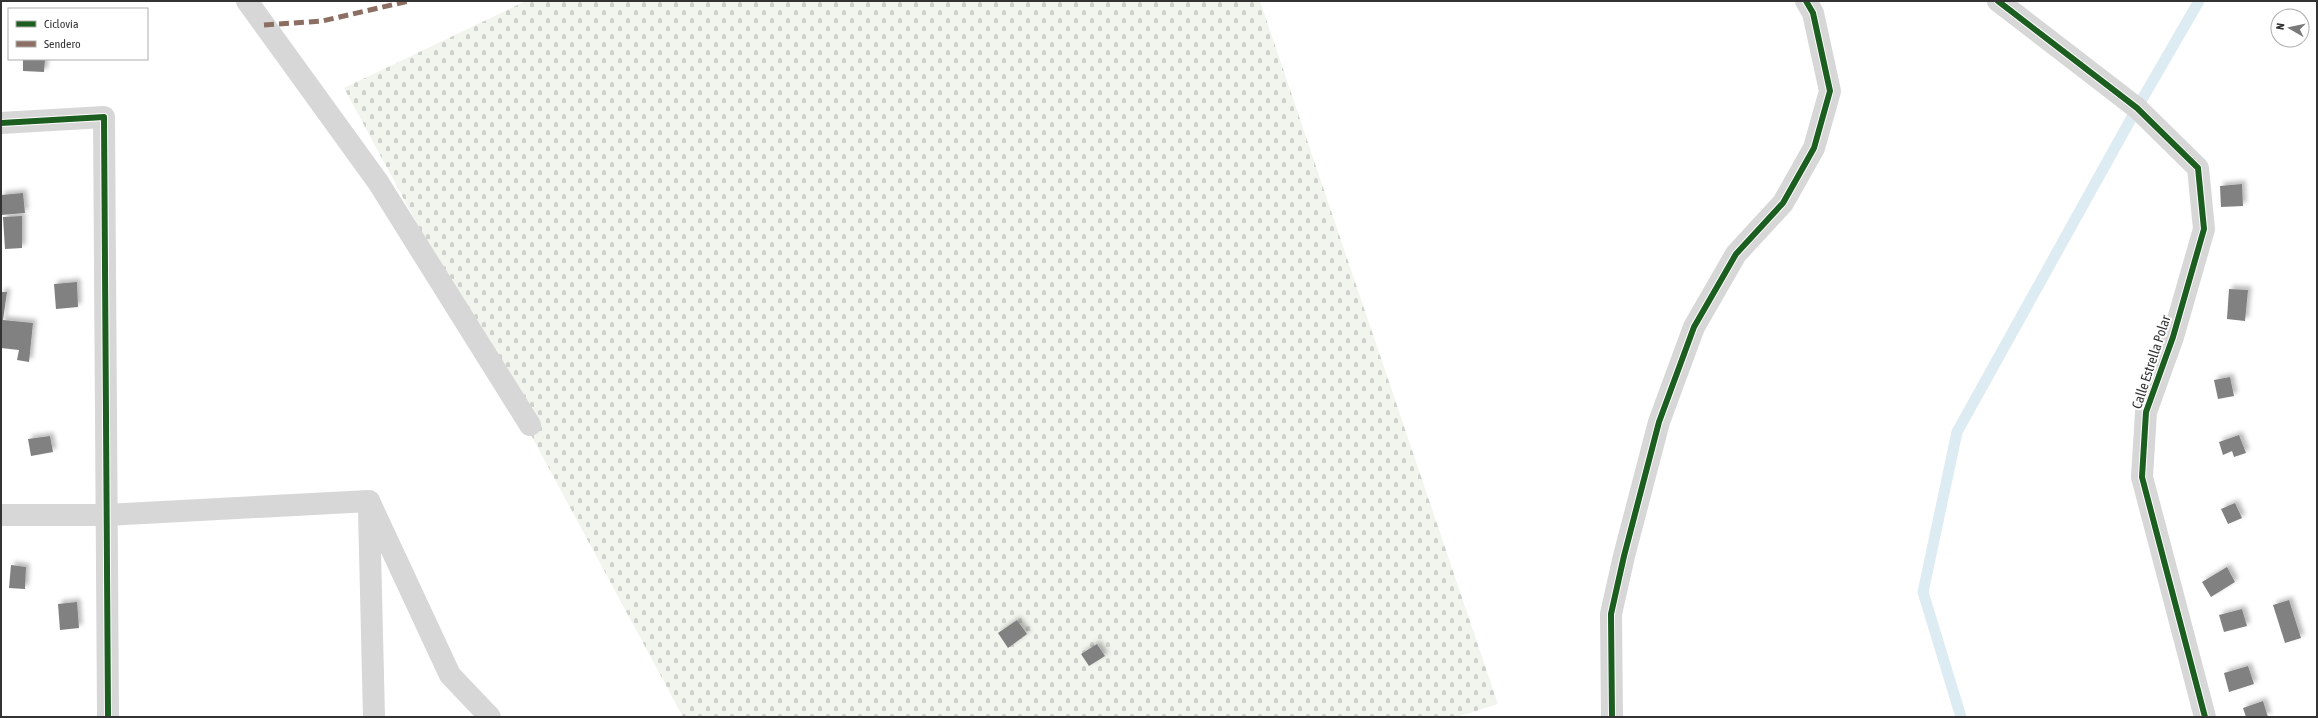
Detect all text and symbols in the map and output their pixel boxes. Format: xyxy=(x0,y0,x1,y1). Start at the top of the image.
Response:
legend xyxy=(8,8,148,60)
north arrow xyxy=(2270,8,2310,48)
text: Ciclovía xyxy=(44,17,78,31)
text: N xyxy=(2274,22,2287,31)
text: Sendero xyxy=(44,37,81,51)
street label: Calle Estrella Polar xyxy=(2128,312,2174,411)

